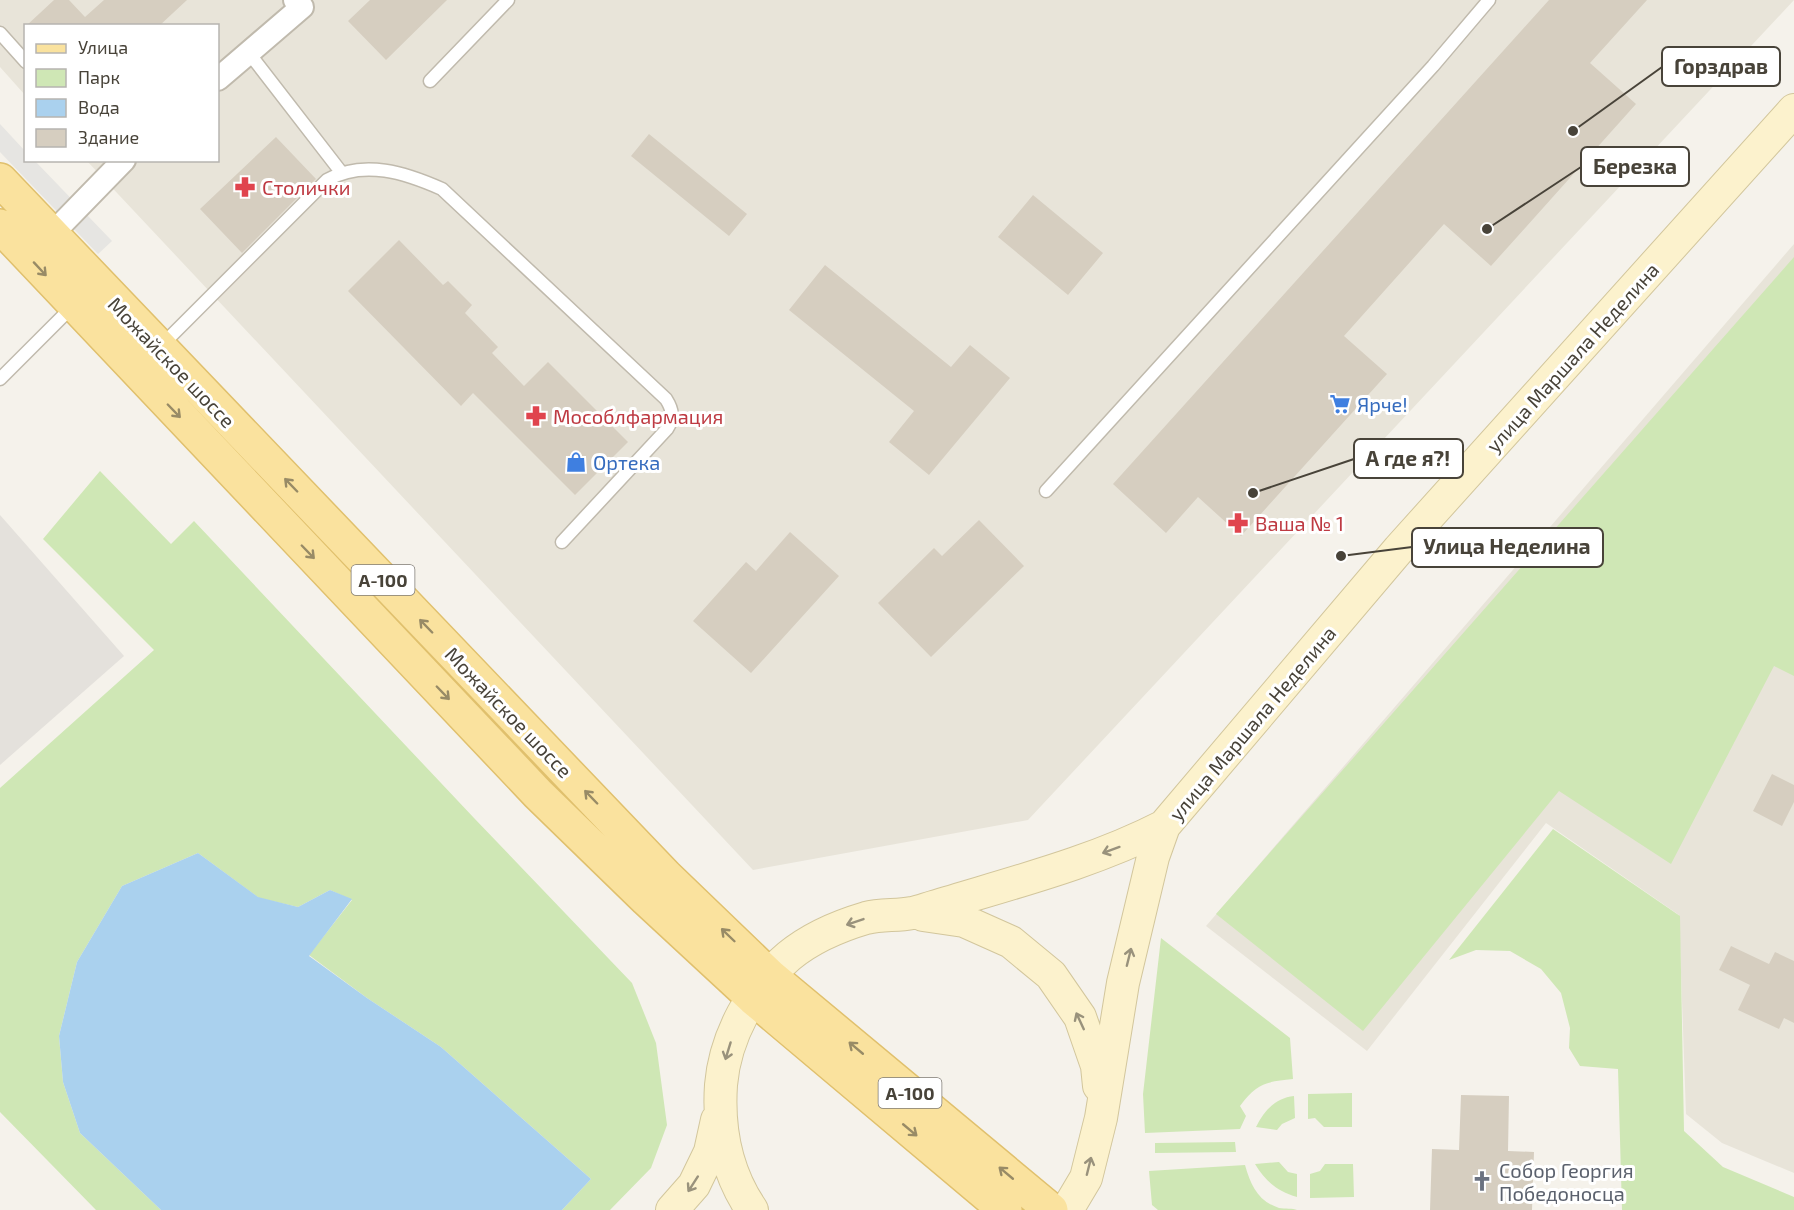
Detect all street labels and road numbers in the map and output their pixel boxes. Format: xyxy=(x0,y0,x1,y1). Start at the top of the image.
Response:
street label: улица Маршала Неделина xyxy=(1481,257,1664,457)
street label: Можайское шоссе xyxy=(104,292,240,432)
road number: А-100 xyxy=(352,565,415,595)
street label: улица Маршала Неделина xyxy=(1164,621,1341,826)
street label: Можайское шоссе xyxy=(441,642,577,782)
road number: А-100 xyxy=(878,1078,942,1108)

